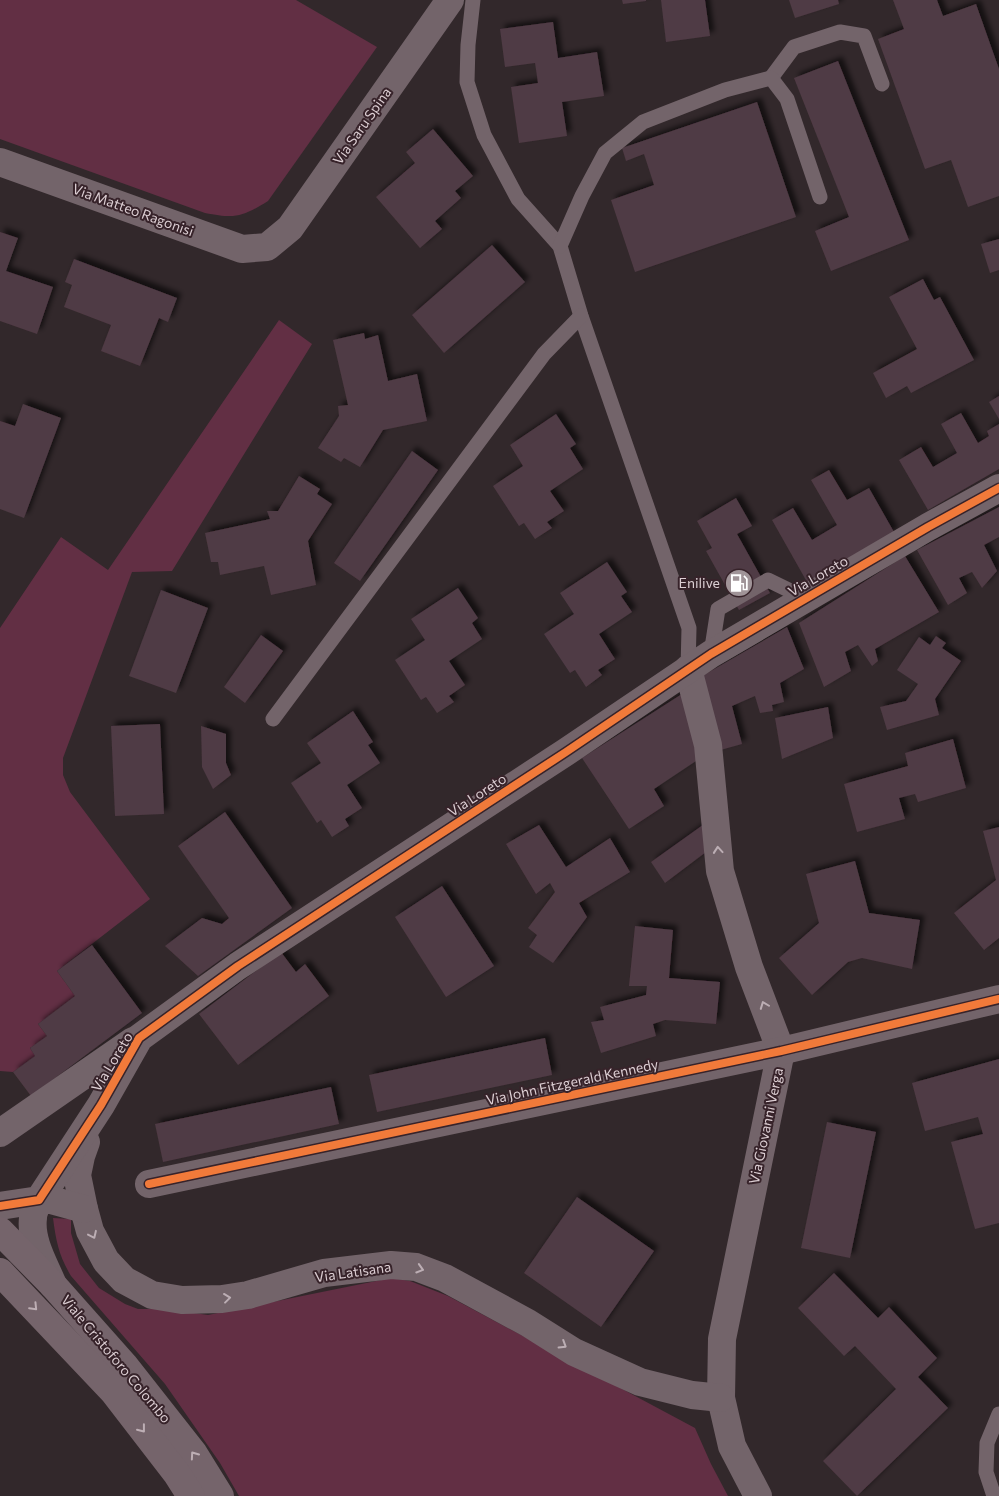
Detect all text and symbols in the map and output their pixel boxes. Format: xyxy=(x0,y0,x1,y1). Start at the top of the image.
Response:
street label: Via Saru Spina xyxy=(329,84,394,168)
street label: Via Matteo Ragonisi xyxy=(70,180,196,239)
street label: Via Loreto xyxy=(785,552,851,599)
fuel station icon: Enilive xyxy=(724,568,754,598)
place label: Enilive xyxy=(679,574,720,591)
street label: Via Loreto xyxy=(444,769,509,820)
one-way arrow xyxy=(713,846,724,854)
one-way arrow xyxy=(760,1002,770,1010)
street label: Via Loreto xyxy=(87,1029,136,1095)
street label: Via John Fitzgerald Kennedy xyxy=(484,1055,660,1108)
street label: Via Giovanni Verga xyxy=(745,1066,786,1186)
one-way arrow xyxy=(87,1230,97,1239)
street label: Via Latisana xyxy=(314,1258,392,1285)
one-way arrow xyxy=(415,1264,424,1274)
street label: Viale Cristoforo Colombo xyxy=(58,1291,175,1426)
one-way arrow xyxy=(223,1293,231,1304)
one-way arrow xyxy=(28,1302,37,1311)
one-way arrow xyxy=(558,1339,567,1349)
one-way arrow xyxy=(136,1423,145,1432)
one-way arrow xyxy=(191,1451,200,1461)

